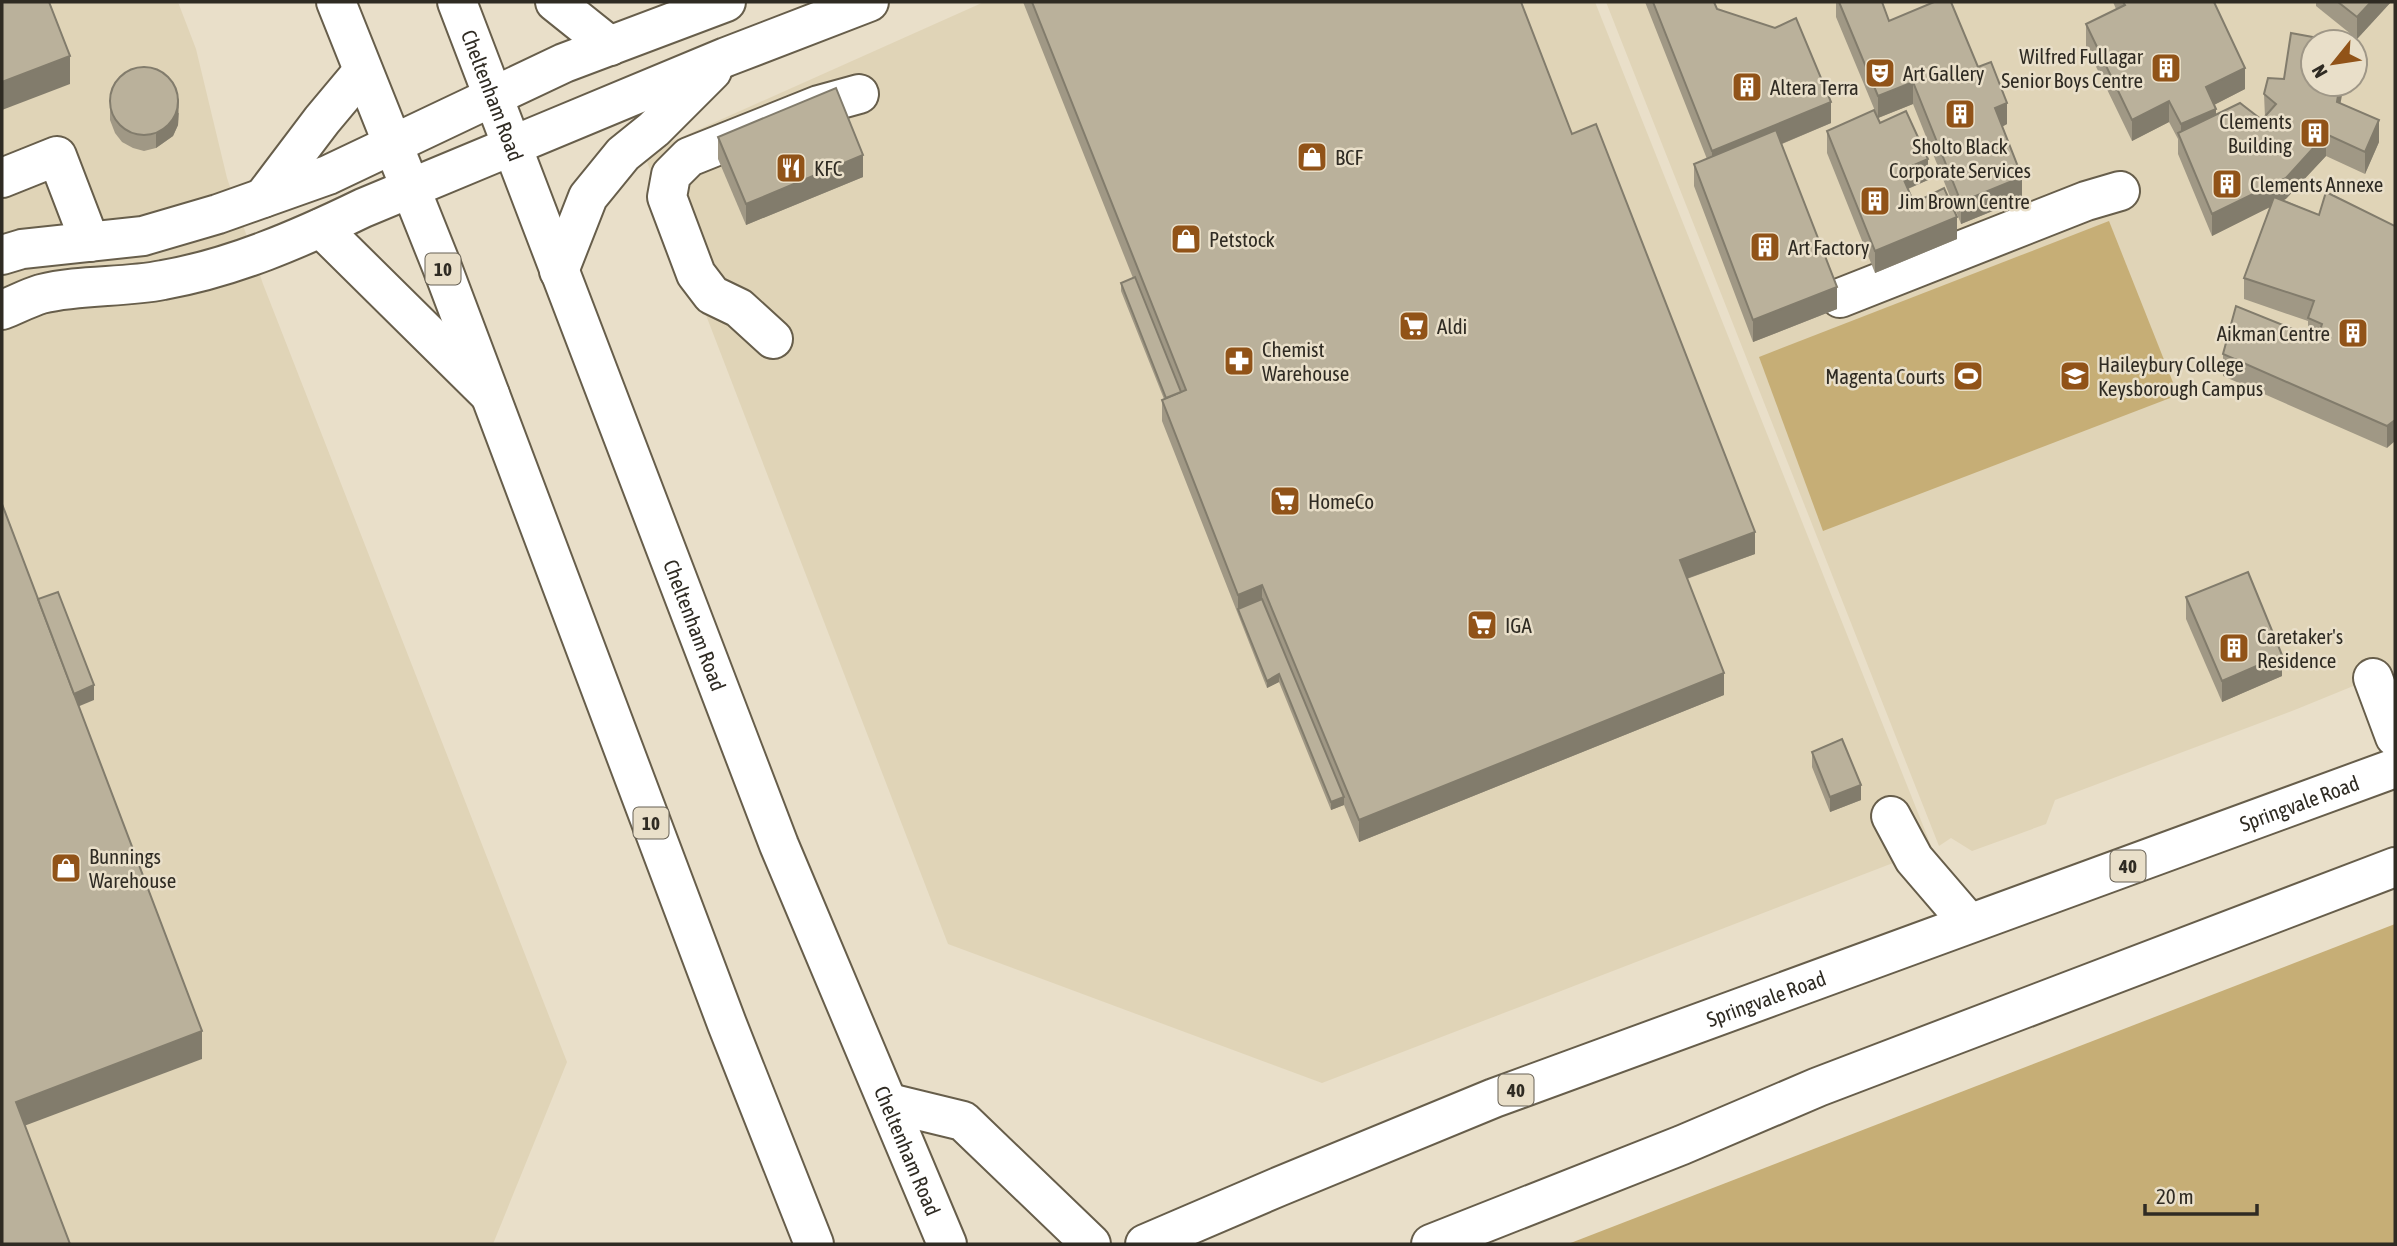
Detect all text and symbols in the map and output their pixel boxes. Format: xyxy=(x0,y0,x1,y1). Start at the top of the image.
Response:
street label: Cheltenham Road xyxy=(457,26,529,164)
north arrow xyxy=(2299,28,2369,98)
place label: Wilfred Fullagar Senior Boys Centre xyxy=(2001,44,2144,92)
building icon: Wilfred Fullagar Senior Boys Centre xyxy=(2149,51,2183,85)
theatre icon: Art Gallery xyxy=(1863,56,1897,90)
place label: Art Gallery xyxy=(1903,61,1985,85)
text: N xyxy=(2307,61,2332,82)
building icon: Altera Terra xyxy=(1730,70,1764,104)
place label: Altera Terra xyxy=(1770,75,1859,99)
building icon: Sholto Black Corporate Services xyxy=(1943,97,1977,131)
place label: Clements Building xyxy=(2219,109,2292,157)
building icon: Clements Building xyxy=(2298,116,2332,150)
place label: Sholto Black Corporate Services xyxy=(1889,134,2031,182)
shop icon: BCF xyxy=(1295,140,1329,174)
place label: BCF xyxy=(1335,145,1363,169)
restaurant icon: KFC xyxy=(774,151,808,185)
place label: KFC xyxy=(814,156,843,180)
building icon: Clements Annexe xyxy=(2210,167,2244,201)
place label: Clements Annexe xyxy=(2250,172,2383,196)
building icon: Jim Brown Centre xyxy=(1858,184,1892,218)
place label: Jim Brown Centre xyxy=(1898,189,2030,213)
shop icon: Petstock xyxy=(1169,222,1203,256)
place label: Petstock xyxy=(1209,227,1275,251)
building icon: Art Factory xyxy=(1748,230,1782,264)
place label: Art Factory xyxy=(1788,235,1870,259)
road number: 10 xyxy=(426,254,460,284)
supermarket icon: Aldi xyxy=(1397,309,1431,343)
place label: Aldi xyxy=(1437,314,1467,338)
building icon: Aikman Centre xyxy=(2336,316,2370,350)
place label: Aikman Centre xyxy=(2217,321,2330,345)
place label: Chemist Warehouse xyxy=(1262,337,1349,385)
pharmacy icon: Chemist Warehouse xyxy=(1222,344,1256,378)
place label: Haileybury College Keysborough Campus xyxy=(2098,352,2263,400)
sports icon: Magenta Courts xyxy=(1951,359,1985,393)
school or university icon: Haileybury College Keysborough Campus xyxy=(2058,359,2092,393)
place label: Magenta Courts xyxy=(1825,364,1945,388)
supermarket icon: HomeCo xyxy=(1268,484,1302,518)
place label: HomeCo xyxy=(1308,489,1374,513)
street label: Cheltenham Road xyxy=(659,556,731,694)
supermarket icon: IGA xyxy=(1465,608,1499,642)
place label: IGA xyxy=(1505,613,1532,637)
place label: Caretaker's Residence xyxy=(2257,624,2343,672)
building icon: Caretaker's Residence xyxy=(2217,631,2251,665)
street label: Springvale Road xyxy=(2236,770,2362,836)
road number: 10 xyxy=(634,808,668,838)
place label: Bunnings Warehouse xyxy=(89,844,176,892)
road number: 40 xyxy=(2110,850,2146,881)
shop icon: Bunnings Warehouse xyxy=(49,851,83,885)
street label: Springvale Road xyxy=(1703,966,1829,1031)
road number: 40 xyxy=(1498,1074,1534,1106)
street label: Cheltenham Road xyxy=(870,1082,946,1219)
scale bar xyxy=(2145,1172,2257,1216)
text: 20 m xyxy=(2156,1184,2194,1208)

